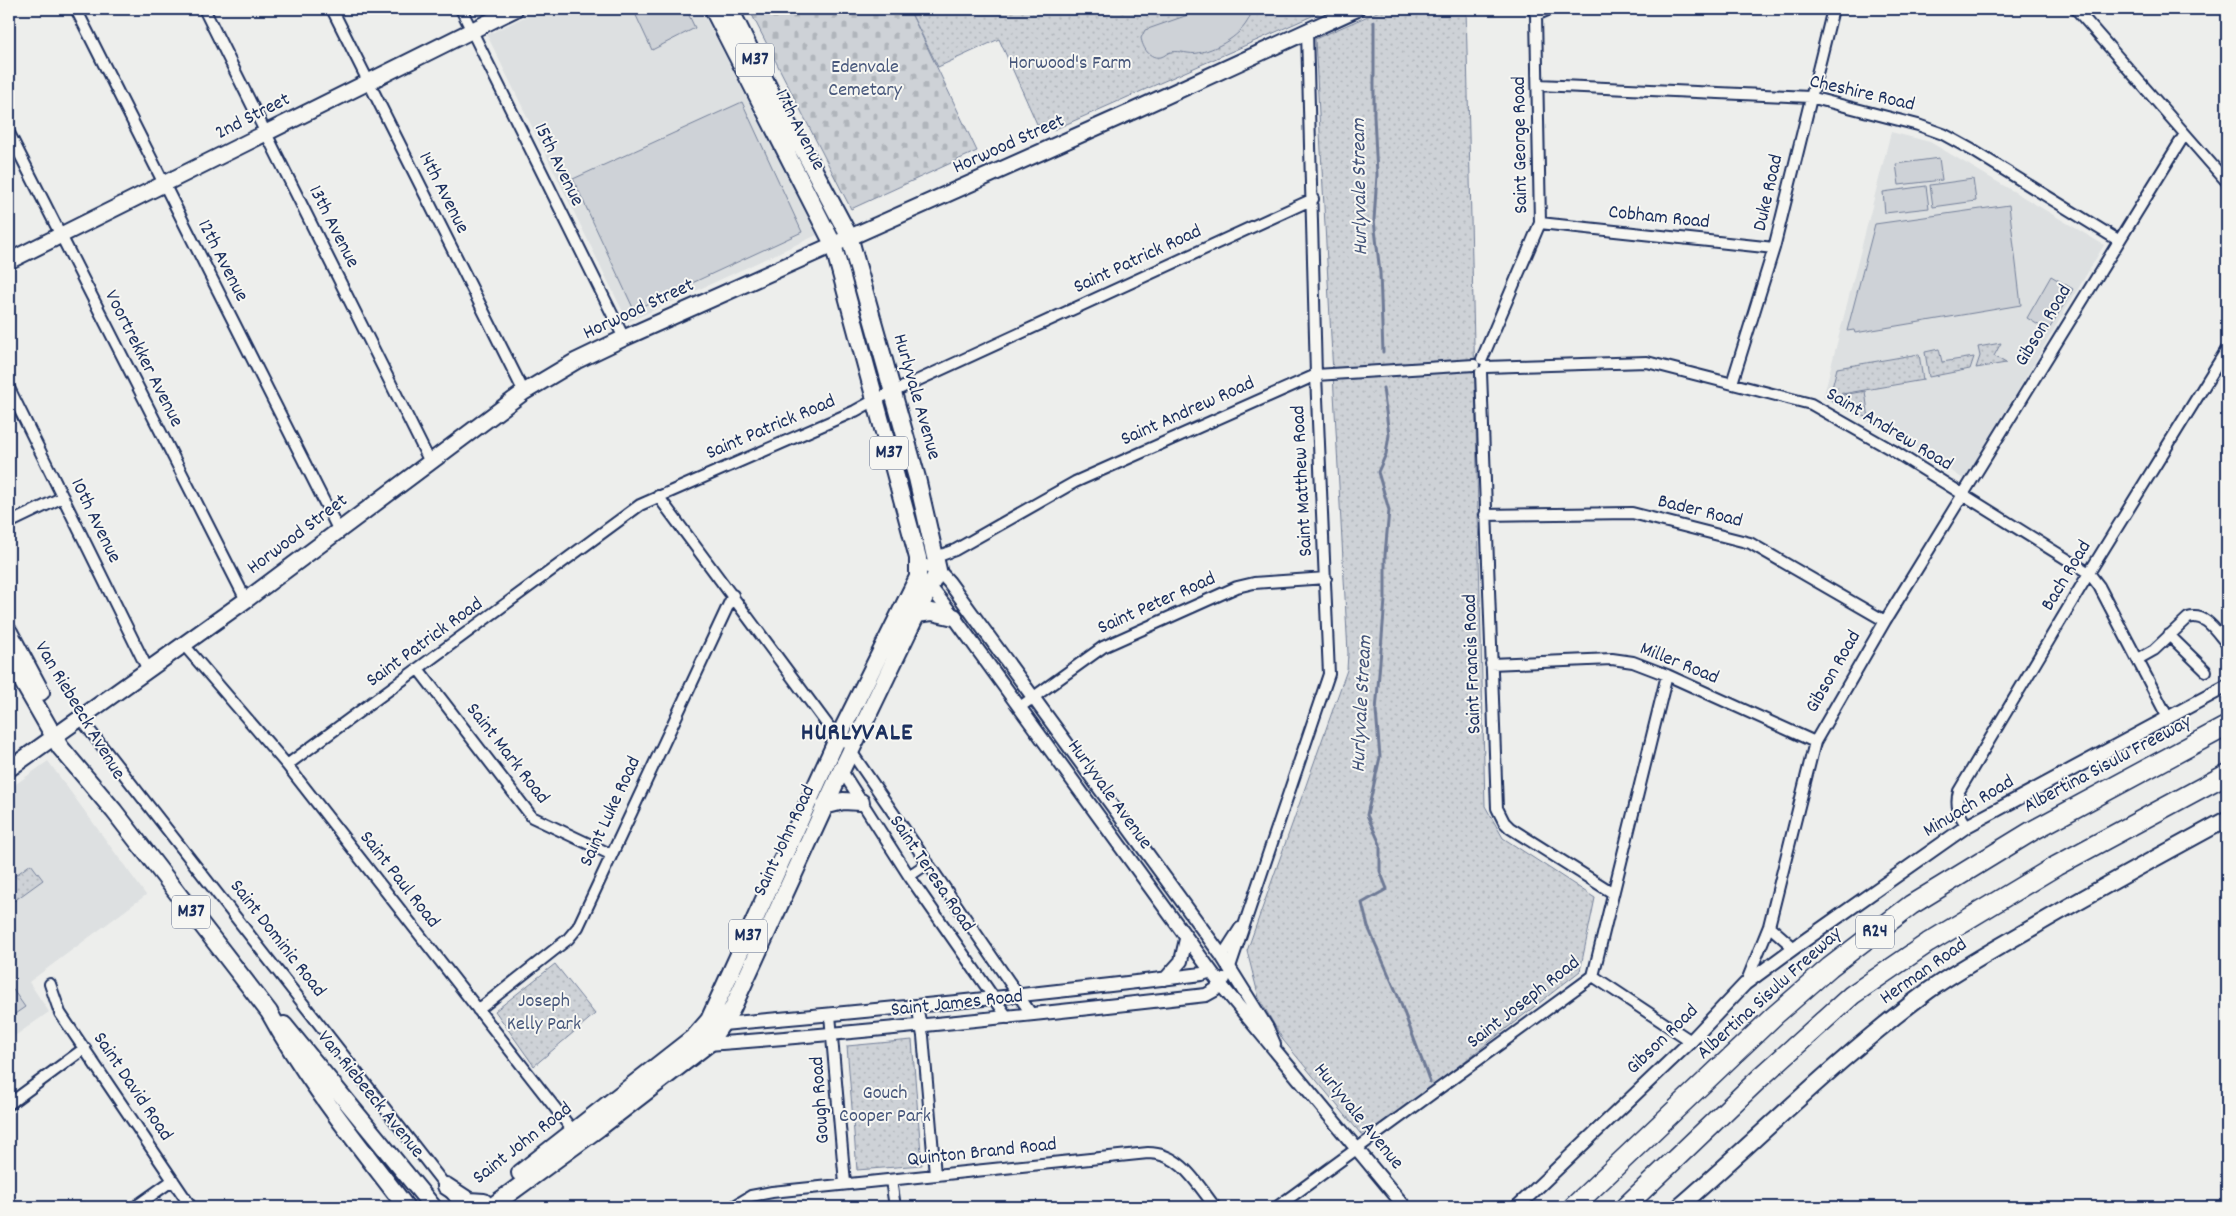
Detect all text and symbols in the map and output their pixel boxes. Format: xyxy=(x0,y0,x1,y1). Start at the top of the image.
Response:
road number: M37 xyxy=(736,44,774,76)
park label: Horwood's Farm xyxy=(1008,50,1132,78)
park label: Edenvale Cemetary xyxy=(828,54,903,105)
street label: Cheshire Road xyxy=(1807,68,1917,120)
street label: Saint George Road xyxy=(1506,76,1536,214)
street label: 17th Avenue xyxy=(767,84,832,176)
street label: 2nd Street xyxy=(211,86,295,148)
street label: Horwood Street xyxy=(949,108,1069,182)
water label: Hurlyvale Stream xyxy=(1345,118,1377,256)
street label: 15th Avenue xyxy=(526,119,590,212)
street label: 14th Avenue xyxy=(410,147,476,239)
street label: Duke Road xyxy=(1747,152,1791,234)
street label: 13th Avenue xyxy=(300,181,366,273)
street label: Cobham Road xyxy=(1607,199,1711,237)
street label: 12th Avenue xyxy=(189,215,255,307)
street label: Saint Patrick Road xyxy=(1069,218,1207,302)
street label: Horwood Street xyxy=(579,272,699,348)
street label: Gibson Road xyxy=(2009,280,2079,372)
street label: Voortrekker Avenue xyxy=(96,286,190,433)
street label: Hurlyvale Avenue xyxy=(885,331,947,463)
street label: Saint Andrew Road xyxy=(1117,370,1259,454)
street label: Saint Andrew Road xyxy=(1820,381,1958,479)
street label: Saint Patrick Road xyxy=(702,388,840,468)
street label: Saint Matthew Road xyxy=(1285,404,1321,558)
road number: M37 xyxy=(870,436,908,469)
street label: 10th Avenue xyxy=(62,474,128,568)
street label: Horwood Street xyxy=(242,488,354,582)
street label: Bader Road xyxy=(1655,488,1745,536)
street label: Bach Road xyxy=(2035,535,2099,617)
street label: Saint Peter Road xyxy=(1094,565,1220,643)
street label: Saint Patrick Road xyxy=(361,591,489,695)
street label: Saint Francis Road xyxy=(1457,593,1489,735)
street label: Gibson Road xyxy=(1799,626,1869,718)
water label: Hurlyvale Stream xyxy=(1344,634,1382,773)
street label: Miller Road xyxy=(1635,635,1723,693)
street label: Van Riebeeck Avenue xyxy=(27,637,131,786)
street label: Saint Mark Road xyxy=(458,697,556,811)
street label: Albertina Sisulu Freeway xyxy=(2019,708,2198,821)
district label: HURLYVALE xyxy=(801,716,913,752)
street label: Hurlyvale Avenue xyxy=(1060,734,1159,856)
street label: Saint Luke Road xyxy=(573,752,649,872)
street label: Minuach Road xyxy=(1918,769,2020,845)
street label: Saint John Road xyxy=(747,781,823,901)
street label: Saint Teresa Road xyxy=(881,810,981,938)
street label: Saint Paul Road xyxy=(352,825,446,935)
street label: Saint Dominic Road xyxy=(222,874,332,1004)
road number: M37 xyxy=(172,896,210,929)
road number: R24 xyxy=(1856,916,1894,949)
road number: M37 xyxy=(729,919,767,952)
street label: Albertina Sisulu Freeway xyxy=(1691,921,1849,1067)
street label: Herman Road xyxy=(1875,932,1973,1012)
street label: Saint Joseph Road xyxy=(1461,950,1587,1056)
street label: Saint James Road xyxy=(890,983,1024,1025)
park label: Joseph Kelly Park xyxy=(507,988,581,1039)
street label: Gibson Road xyxy=(1621,998,1705,1082)
street label: Van Riebeeck Avenue xyxy=(310,1025,430,1165)
street label: Saint David Road xyxy=(85,1027,179,1147)
street label: Gough Road xyxy=(804,1055,838,1145)
street label: Hurlyvale Avenue xyxy=(1306,1058,1410,1176)
park label: Gouch Cooper Park xyxy=(839,1080,931,1131)
street label: Saint John Road xyxy=(467,1096,579,1192)
street label: Quinton Brand Road xyxy=(906,1131,1058,1175)

